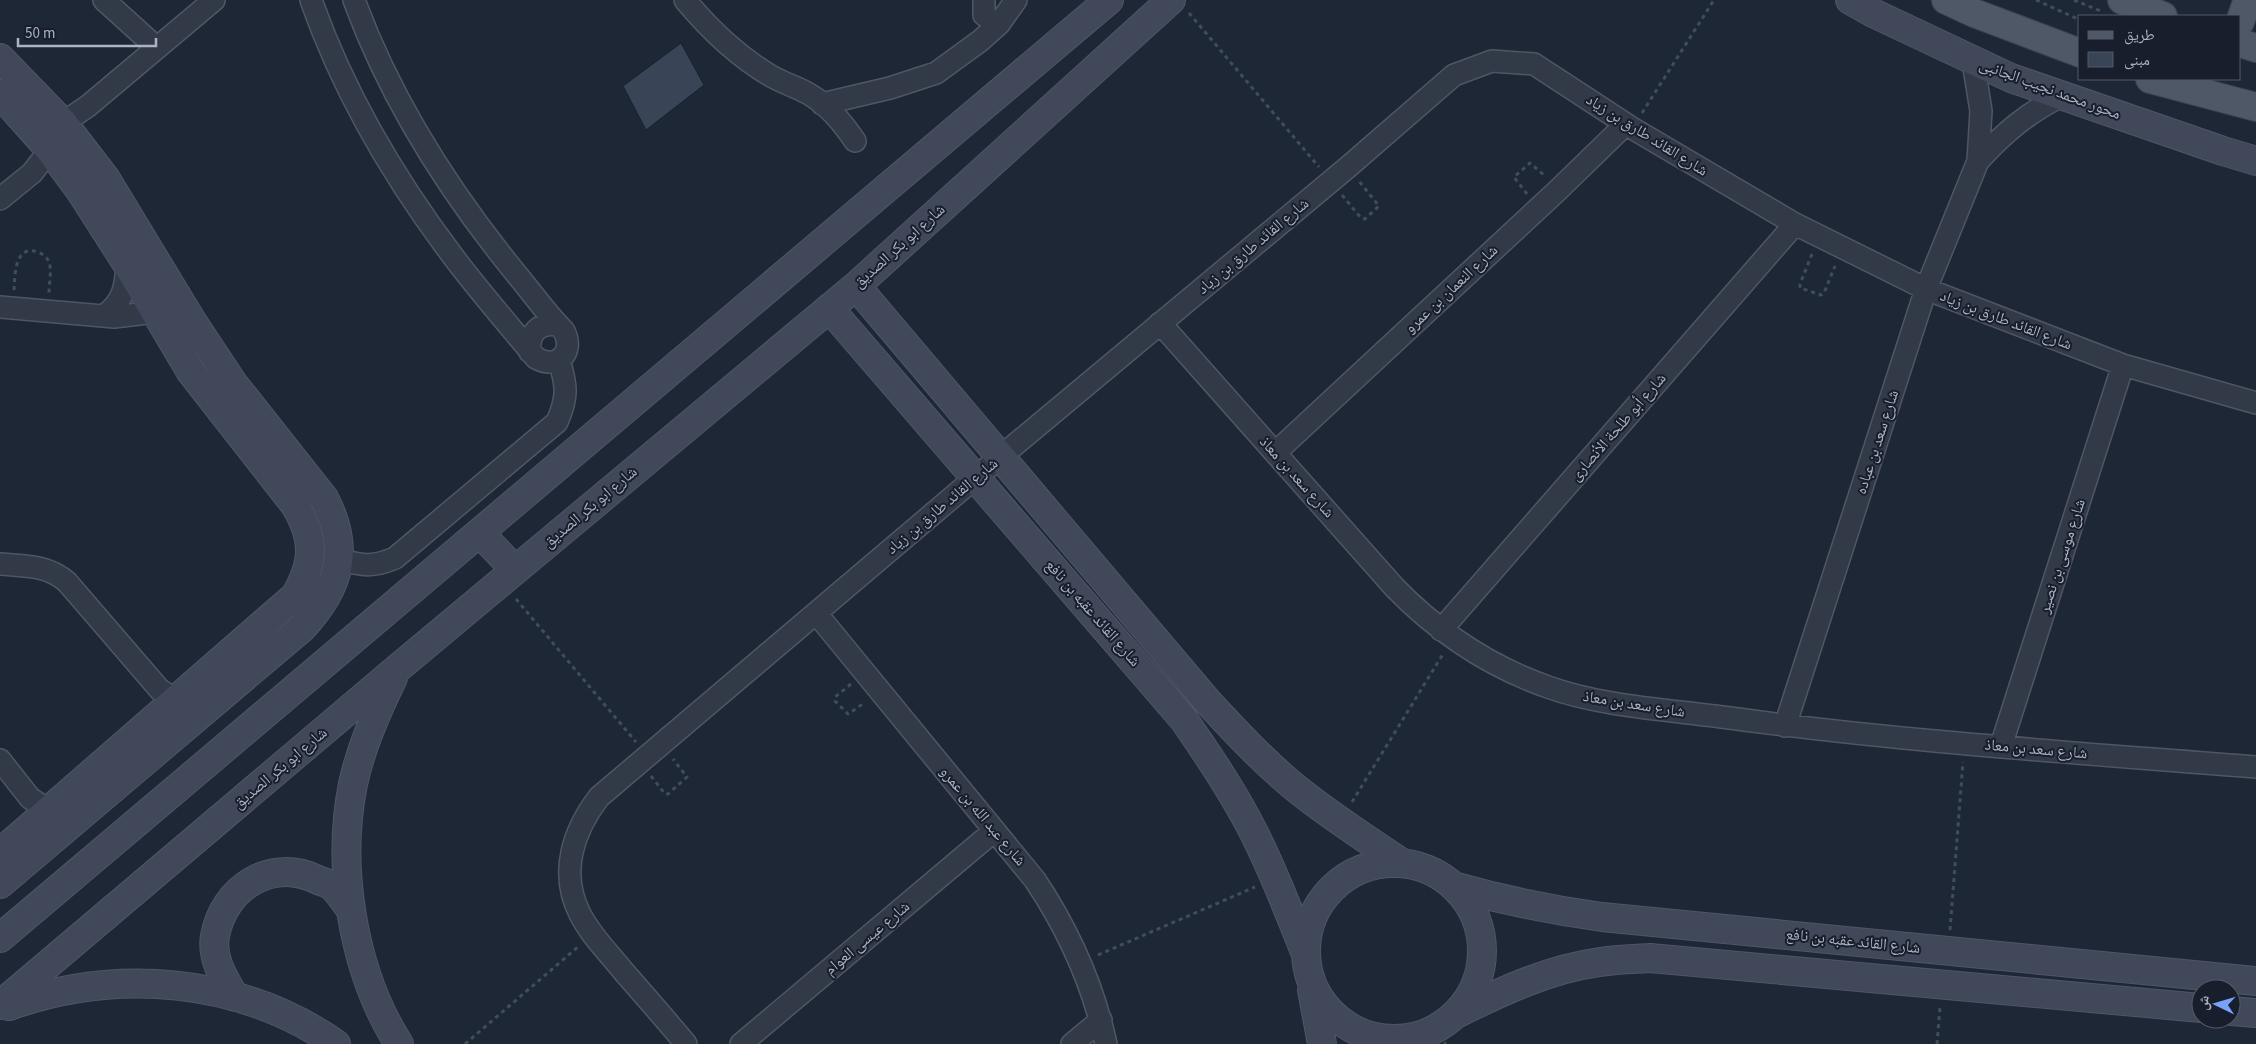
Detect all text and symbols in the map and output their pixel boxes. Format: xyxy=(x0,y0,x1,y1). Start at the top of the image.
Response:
scale bar xyxy=(18,15,155,47)
legend xyxy=(2078,15,2241,80)
text: 50 m xyxy=(25,23,55,44)
text: طريق xyxy=(2124,25,2155,46)
text: مبنى xyxy=(2124,50,2150,71)
street label: محور محمد نجيب الجانبى xyxy=(1976,53,2124,125)
street label: شارع القائد طارق بن زياد xyxy=(1582,89,1712,181)
street label: شارع القائد طارق بن زياد xyxy=(1192,193,1314,299)
street label: شارع ابو بكر الصديق xyxy=(848,199,950,293)
street label: شارع النعمان بن عمرو xyxy=(1399,240,1503,338)
street label: شارع القائد طارق بن زياد xyxy=(1937,285,2075,355)
street label: شارع أبو طلحة الأنصارى xyxy=(1565,368,1671,486)
street label: شارع سعد بن عباده xyxy=(1850,387,1904,497)
street label: شارع سعد بن معاذ xyxy=(1254,431,1340,523)
street label: شارع القائد طارق بن زياد xyxy=(881,453,1003,559)
street label: شارع ابو بكر الصديق xyxy=(538,461,642,553)
street label: شارع موسى بن نصير xyxy=(2033,496,2091,617)
street label: شارع القائد عقبه بن نافع xyxy=(1040,555,1146,671)
street label: شارع سعد بن معاذ xyxy=(1581,685,1687,723)
street label: شارع ابو بكر الصديق xyxy=(228,722,332,814)
street label: شارع سعد بن معاذ xyxy=(1984,734,2088,764)
street label: شارع عبد الله بن عمرو xyxy=(935,761,1031,871)
street label: شارع عيسى العوام xyxy=(820,896,914,980)
street label: شارع القائد عقبه بن نافع xyxy=(1785,923,1921,959)
north arrow xyxy=(2191,979,2241,1029)
text: ش xyxy=(2193,995,2215,1011)

